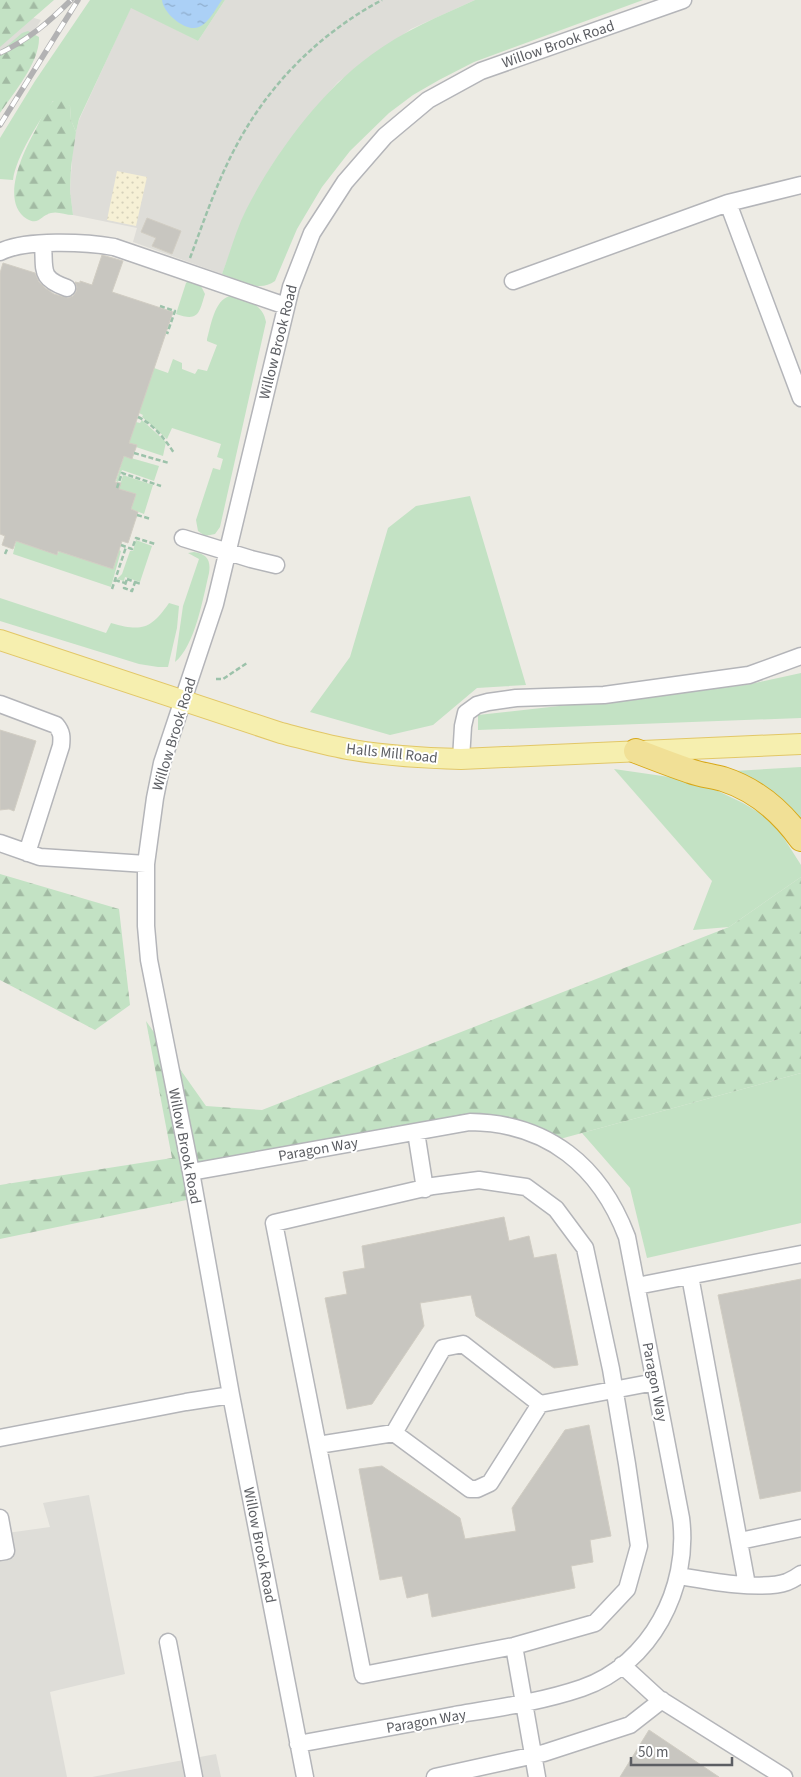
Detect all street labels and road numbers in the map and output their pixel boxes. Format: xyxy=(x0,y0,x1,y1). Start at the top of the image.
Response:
street label: Willow Brook Road xyxy=(499,15,617,74)
street label: Willow Brook Road xyxy=(254,282,303,402)
street label: Willow Brook Road xyxy=(147,675,202,794)
street label: Halls Mill Road xyxy=(345,738,439,769)
street label: Willow Brook Road xyxy=(163,1086,206,1206)
street label: Paragon Way xyxy=(277,1132,360,1167)
street label: Paragon Way xyxy=(637,1341,673,1424)
street label: Willow Brook Road xyxy=(238,1485,281,1605)
street label: Paragon Way xyxy=(385,1704,468,1739)

